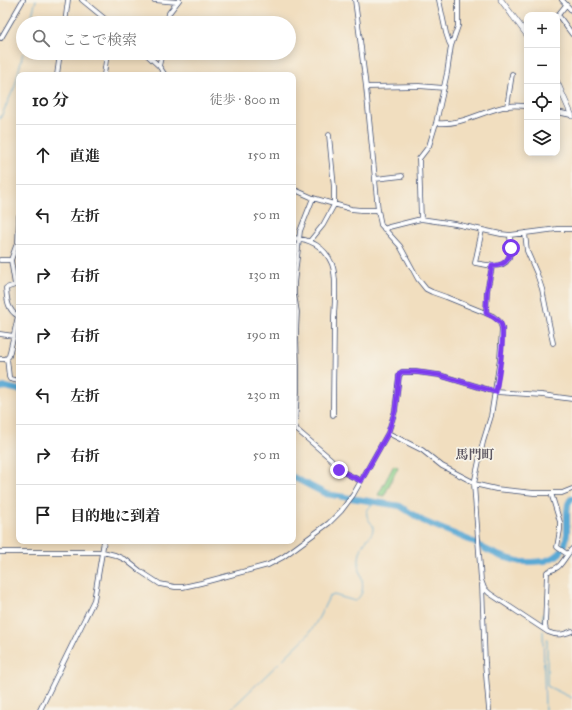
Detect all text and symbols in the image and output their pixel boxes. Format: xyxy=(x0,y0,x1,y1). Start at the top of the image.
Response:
map controls xyxy=(524,12,560,156)
button: + xyxy=(524,12,560,48)
search box xyxy=(16,16,296,60)
icon: search xyxy=(30,27,52,49)
text: ここで検索 xyxy=(62,31,137,49)
button: − xyxy=(524,48,560,84)
button: locate xyxy=(524,84,560,120)
text: 10 分 xyxy=(32,90,69,111)
text: 徒歩 · 800 m xyxy=(210,92,280,108)
button: layers xyxy=(524,120,560,156)
icon: ahead xyxy=(32,144,54,166)
text: 直進 xyxy=(70,147,100,165)
text: 150 m xyxy=(248,147,280,163)
icon: left xyxy=(32,204,54,226)
text: 左折 xyxy=(70,207,100,225)
text: 50 m xyxy=(253,207,280,223)
route start xyxy=(502,239,520,257)
icon: right xyxy=(32,264,54,286)
text: 右折 xyxy=(70,267,100,285)
text: 130 m xyxy=(248,267,280,283)
icon: right xyxy=(32,324,54,346)
text: 右折 xyxy=(70,327,100,345)
text: 190 m xyxy=(247,327,280,343)
icon: left xyxy=(32,384,54,406)
text: 左折 xyxy=(70,387,100,405)
text: 230 m xyxy=(247,387,280,403)
icon: right xyxy=(32,444,54,466)
text: 右折 xyxy=(70,447,100,465)
text: 50 m xyxy=(253,447,280,463)
district label: 馬門町 xyxy=(455,447,495,463)
route end xyxy=(330,461,348,479)
icon: arrive xyxy=(32,504,54,526)
text: 目的地に到着 xyxy=(70,507,160,525)

